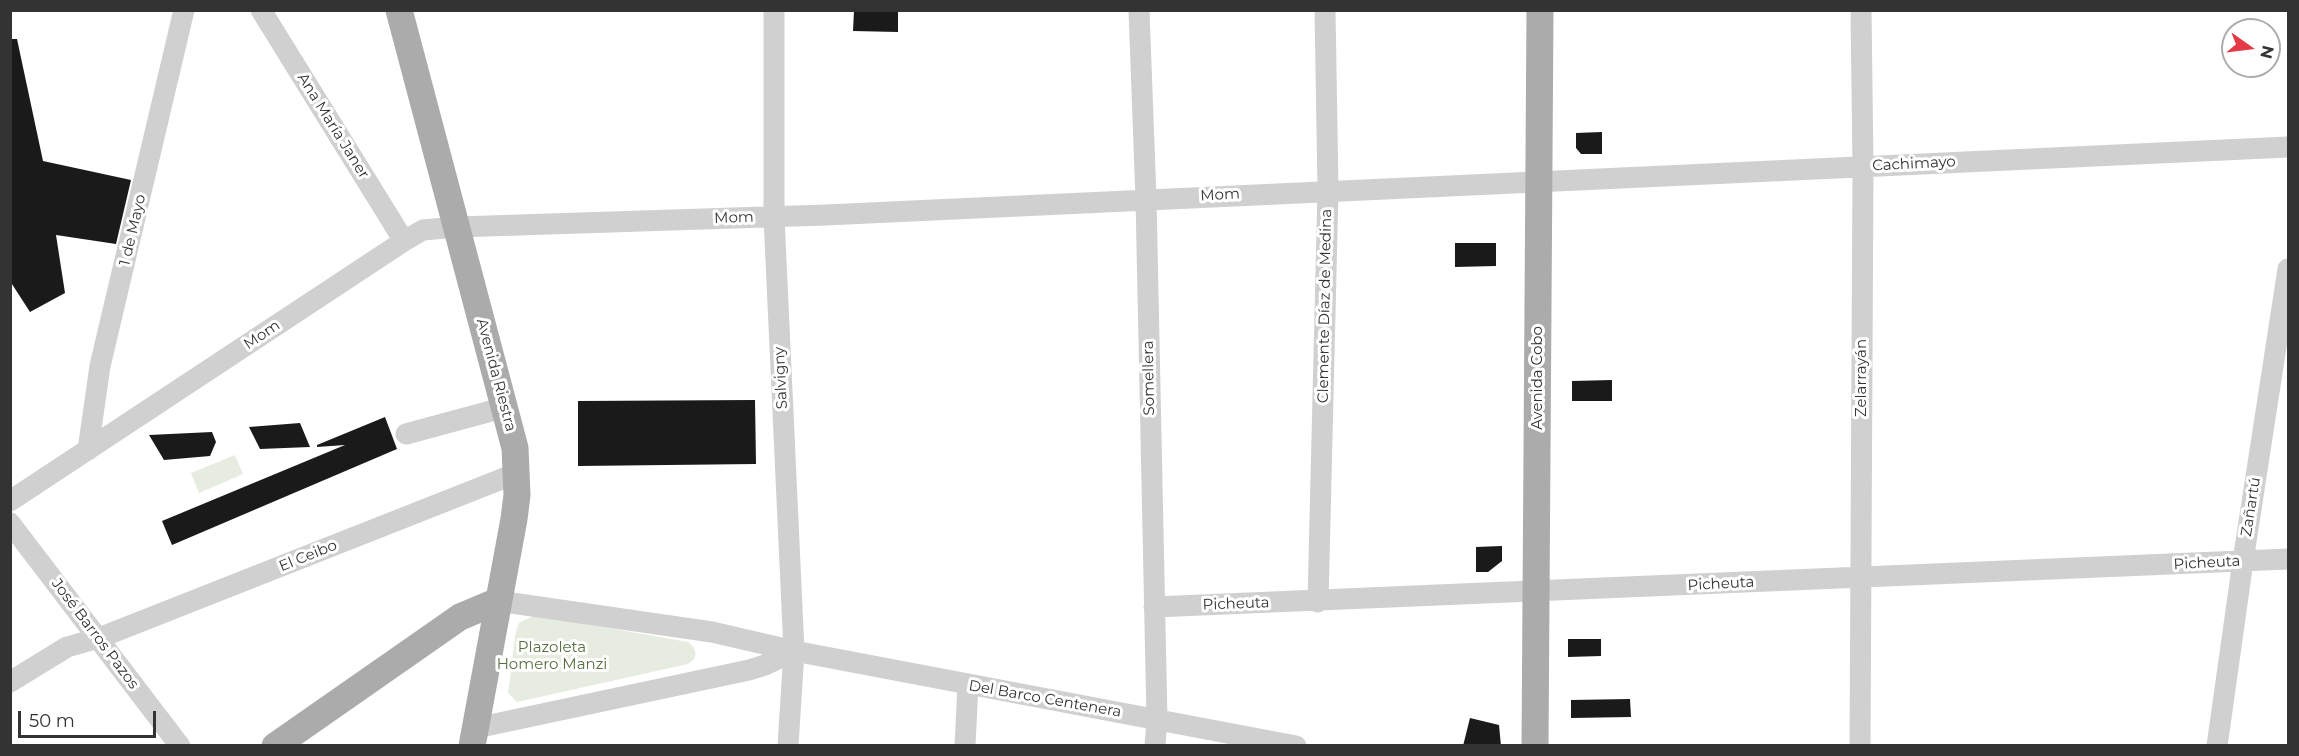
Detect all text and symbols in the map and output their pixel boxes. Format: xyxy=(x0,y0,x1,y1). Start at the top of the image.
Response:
north arrow xyxy=(2221,18,2281,78)
text: N xyxy=(2256,43,2278,61)
street label: Ana María Janer xyxy=(293,70,373,182)
street label: Cachimayo xyxy=(1872,153,1956,175)
street label: Mom xyxy=(1200,185,1240,205)
street label: 1 de Mayo xyxy=(116,193,150,267)
street label: Mom xyxy=(714,208,754,228)
street label: Clemente Díaz de Medina xyxy=(1314,209,1336,403)
street label: Mom xyxy=(241,316,283,354)
street label: Avenida Riestra xyxy=(472,317,520,433)
street label: Avenida Cobo xyxy=(1529,326,1547,430)
street label: Zelarrayán xyxy=(1853,339,1871,417)
street label: Somellera xyxy=(1139,340,1159,416)
street label: Salvigny xyxy=(770,346,792,410)
street label: Zañartú xyxy=(2237,476,2265,538)
street label: El Ceibo xyxy=(276,536,340,576)
street label: Picheuta xyxy=(2173,552,2241,574)
street label: Picheuta xyxy=(1687,573,1755,595)
street label: José Barros Pazos xyxy=(48,575,142,693)
street label: Picheuta xyxy=(1202,594,1270,614)
park label: Plazoleta Homero Manzi xyxy=(497,639,607,674)
street label: Del Barco Centenera xyxy=(967,677,1123,721)
scale bar xyxy=(21,699,159,737)
text: 50 m xyxy=(29,710,75,732)

